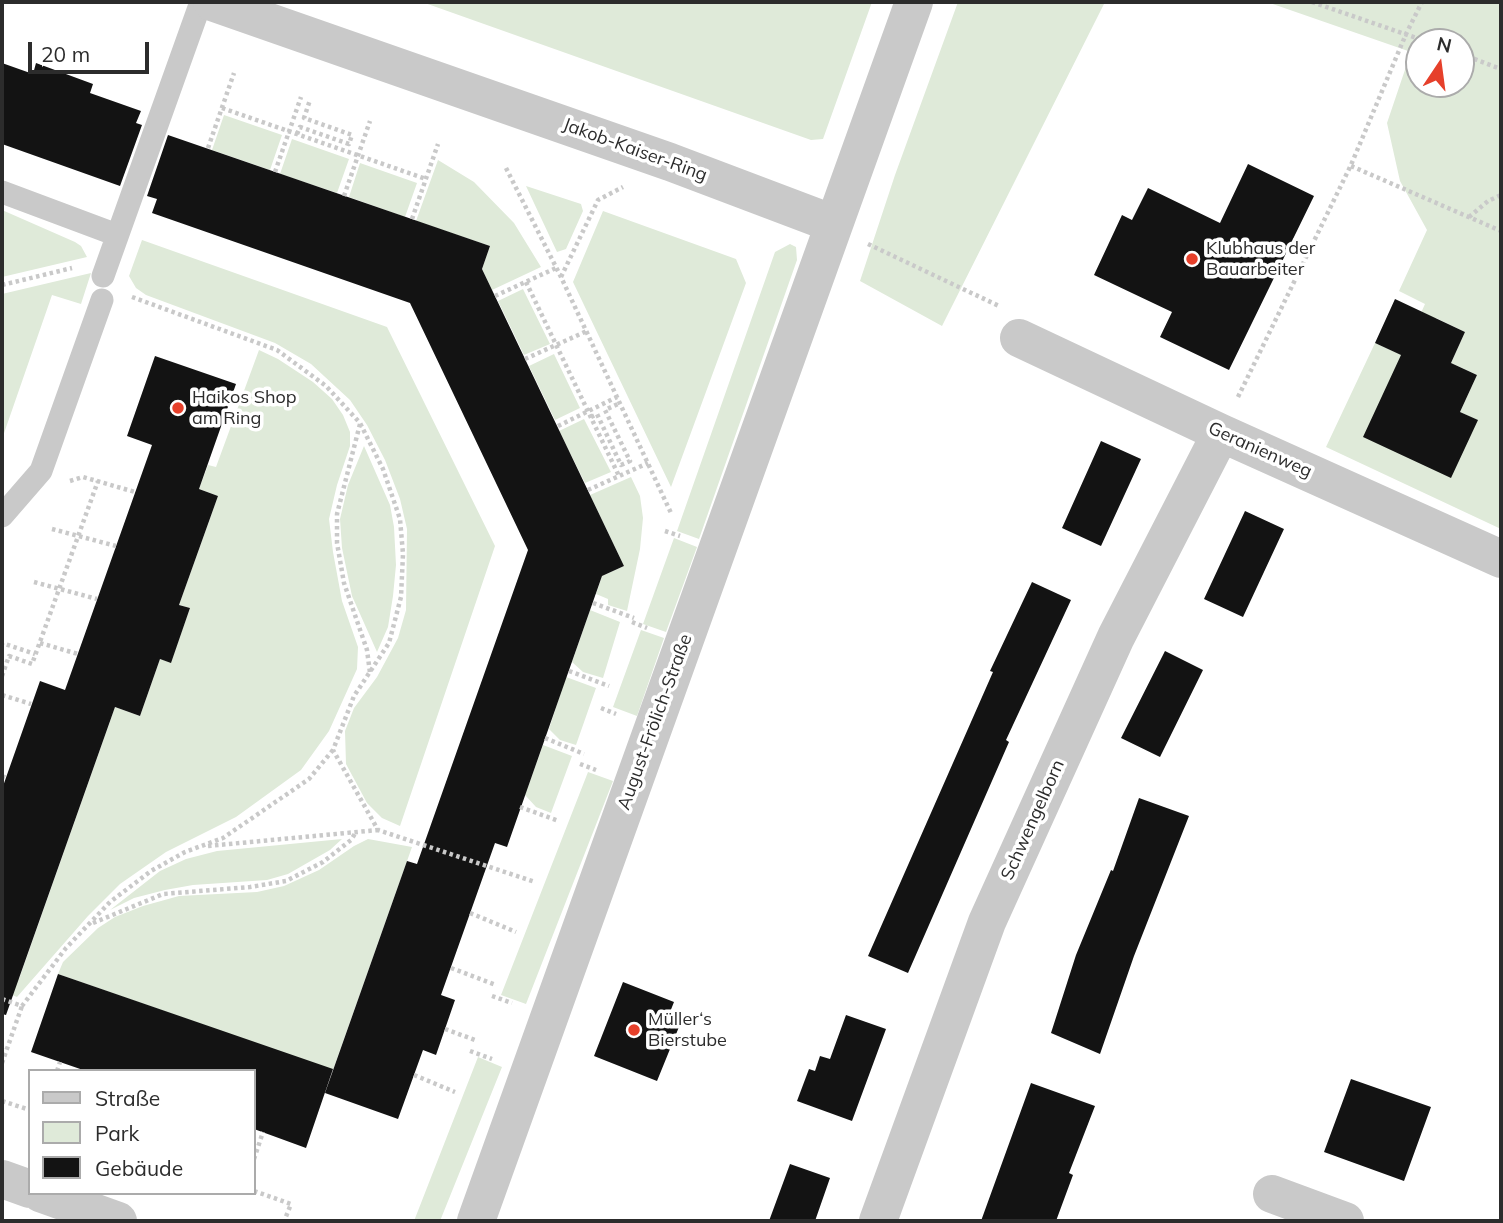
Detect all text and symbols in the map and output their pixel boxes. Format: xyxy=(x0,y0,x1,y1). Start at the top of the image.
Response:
scale bar xyxy=(32,28,152,72)
north arrow xyxy=(1405,28,1475,98)
text: N xyxy=(1435,31,1454,58)
text: 20 m xyxy=(41,41,90,67)
street label: Jakob-Kaiser-Ring xyxy=(560,114,710,186)
place label: Klubhaus der Bauarbeiter xyxy=(1206,238,1315,280)
marker: Klubhaus der Bauarbeiter xyxy=(1184,251,1200,267)
place label: Haikos Shop am Ring xyxy=(192,387,297,430)
marker: Haikos Shop am Ring xyxy=(170,400,186,416)
street label: Geranienweg xyxy=(1205,417,1315,483)
street label: August-Frölich-Straße xyxy=(613,631,697,813)
street label: Schwengelborn xyxy=(997,756,1069,884)
place label: Müller‘s Bierstube xyxy=(648,1009,727,1052)
marker: Müller‘s Bierstube xyxy=(626,1022,642,1038)
legend xyxy=(28,1069,256,1195)
text: Straße xyxy=(95,1085,160,1111)
text: Park xyxy=(95,1120,139,1146)
text: Gebäude xyxy=(95,1155,183,1181)

